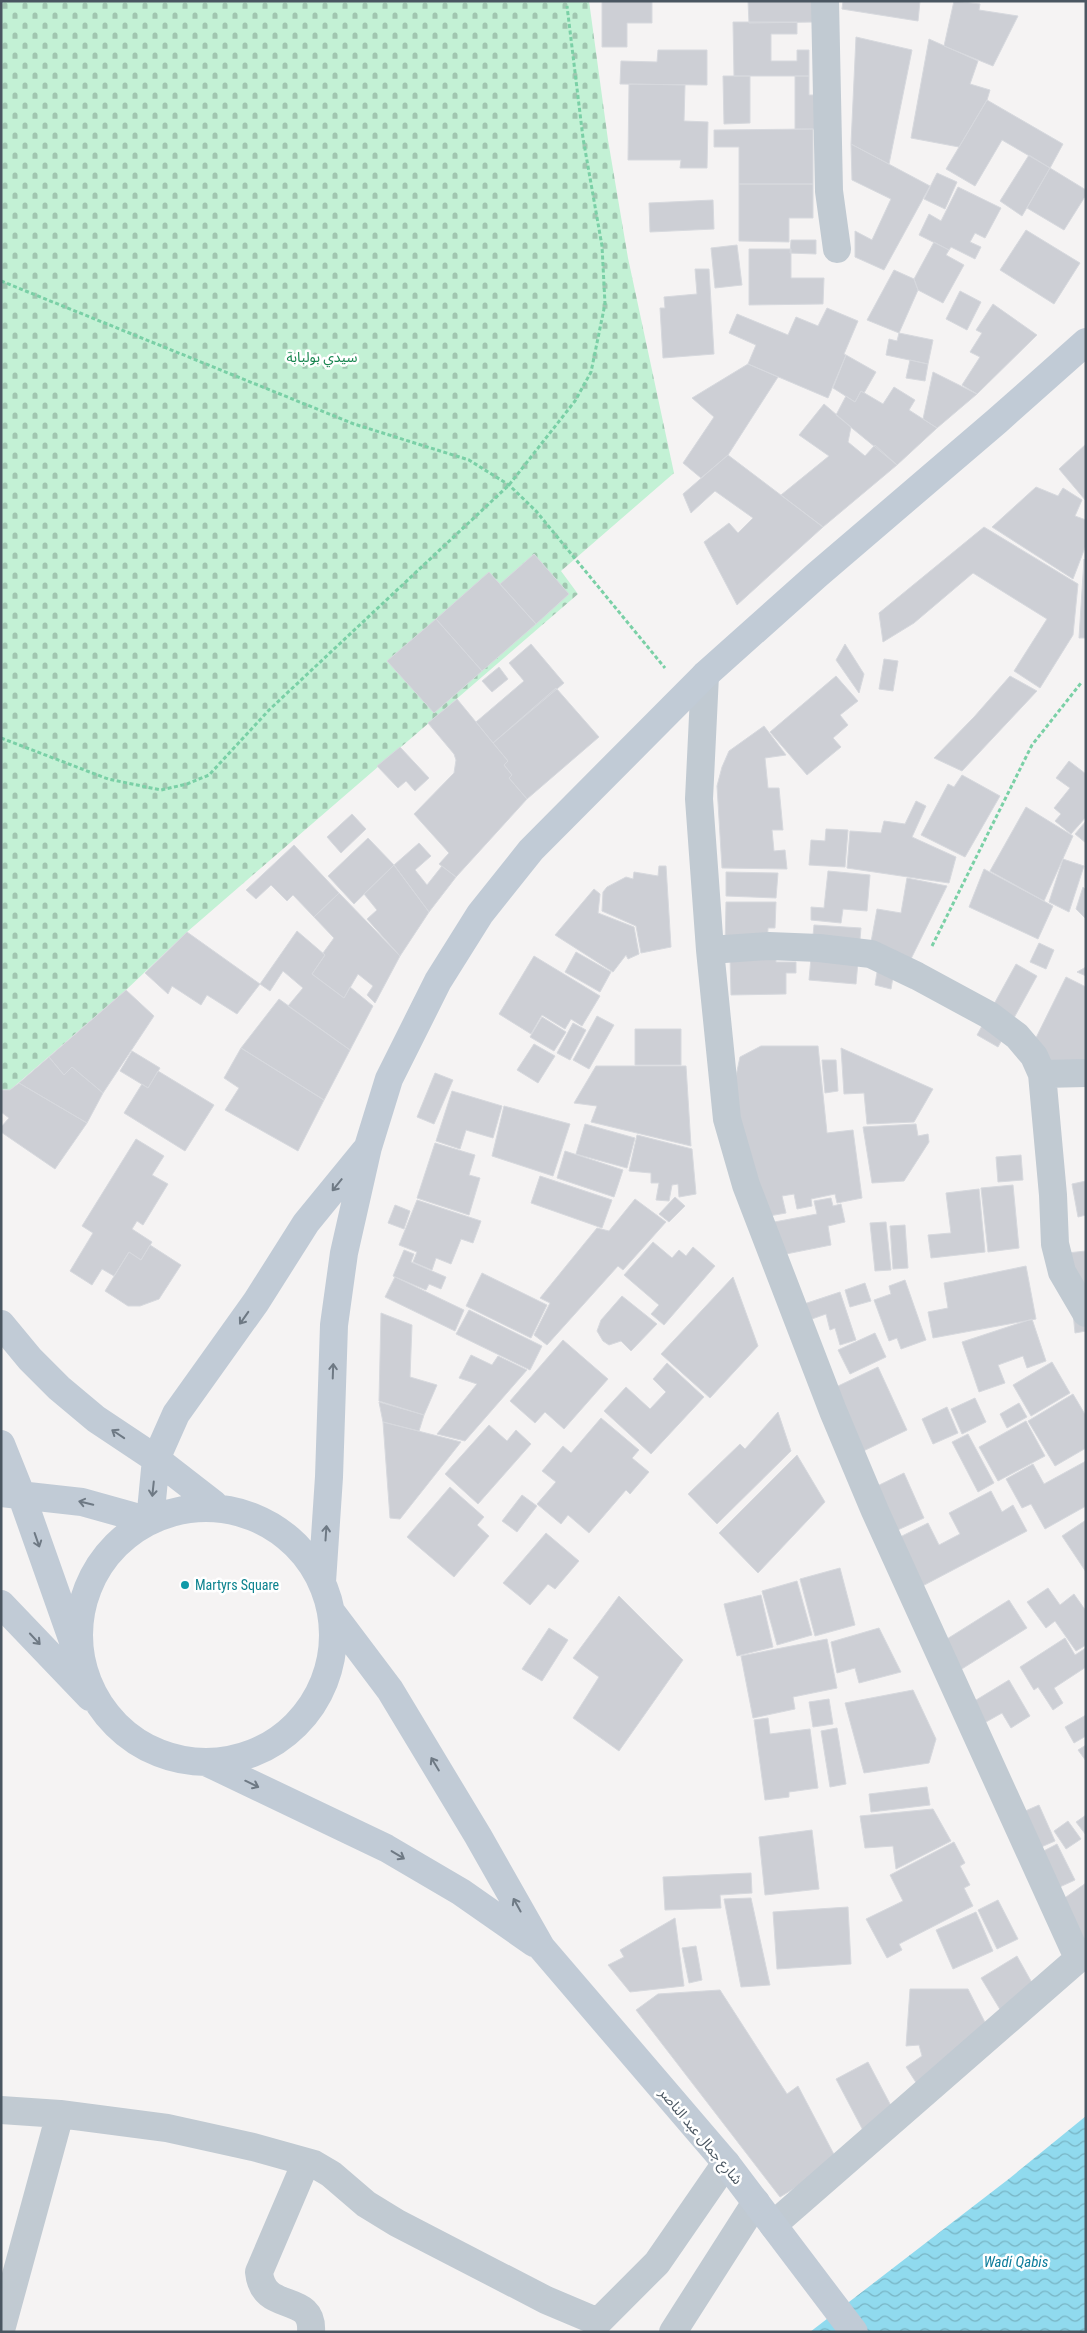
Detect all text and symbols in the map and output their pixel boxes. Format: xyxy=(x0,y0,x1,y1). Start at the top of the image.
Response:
park label: سيدي بولبابة xyxy=(287,349,357,368)
one-way arrow xyxy=(332,1178,343,1191)
one-way arrow xyxy=(239,1311,249,1325)
one-way arrow xyxy=(328,1363,338,1380)
one-way arrow xyxy=(112,1429,126,1439)
one-way arrow xyxy=(148,1481,158,1497)
one-way arrow xyxy=(79,1498,95,1507)
one-way arrow xyxy=(321,1526,330,1542)
one-way arrow xyxy=(33,1531,43,1547)
place label: Martyrs Square xyxy=(195,1577,280,1593)
marker: Martyrs Square xyxy=(179,1579,191,1591)
one-way arrow xyxy=(29,1632,41,1645)
one-way arrow xyxy=(430,1758,440,1772)
one-way arrow xyxy=(244,1780,259,1790)
one-way arrow xyxy=(391,1850,405,1860)
one-way arrow xyxy=(512,1897,522,1912)
street label: شارع جمال عبد الناصر xyxy=(653,2084,746,2189)
water label: Wadi Qabis xyxy=(984,2253,1049,2271)

